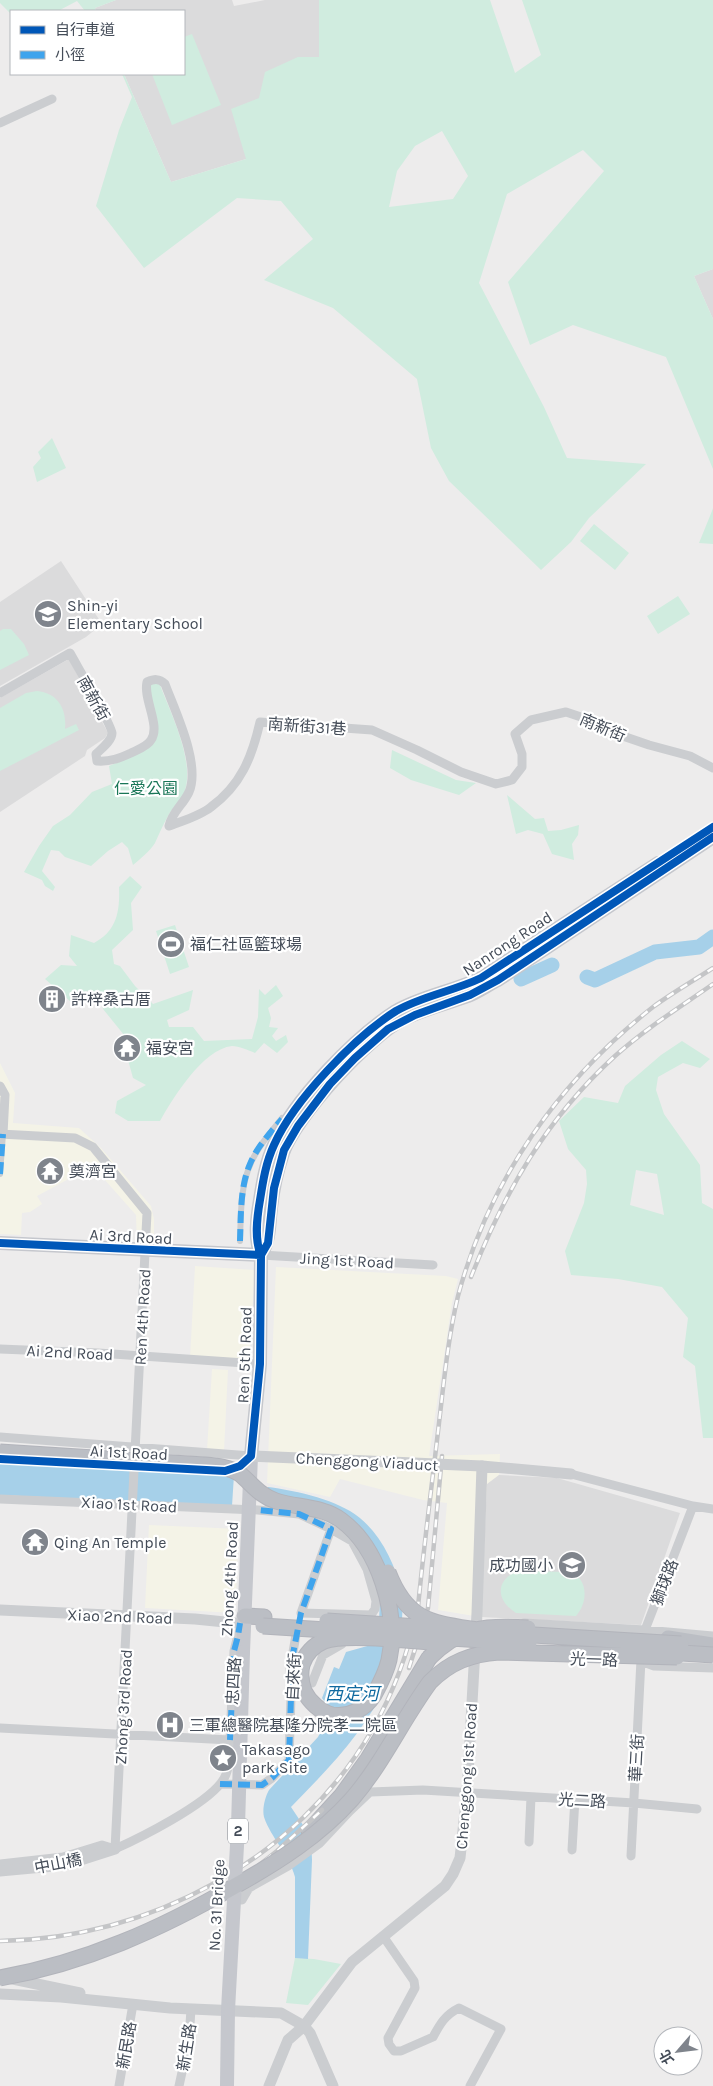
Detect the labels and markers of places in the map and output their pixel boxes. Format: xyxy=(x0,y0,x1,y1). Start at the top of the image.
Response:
place label: Shin-yi Elementary School xyxy=(67,596,203,633)
school or university icon: Shin-yi Elementary School xyxy=(33,599,63,629)
sports icon: 福仁社區籃球場 xyxy=(156,929,186,959)
place label: 福仁社區籃球場 xyxy=(190,935,302,954)
building icon: 許梓桑古厝 xyxy=(37,984,67,1014)
place label: 許梓桑古厝 xyxy=(71,990,151,1009)
temple icon: 福安宮 xyxy=(112,1033,142,1063)
place label: 福安宮 xyxy=(146,1039,194,1058)
temple icon: 奠濟宮 xyxy=(35,1156,65,1186)
place label: 奠濟宮 xyxy=(69,1162,117,1181)
temple icon: Qing An Temple xyxy=(20,1527,50,1557)
place label: Qing An Temple xyxy=(54,1533,166,1552)
school or university icon: 成功國小 xyxy=(557,1550,587,1580)
place label: 成功國小 xyxy=(489,1556,553,1575)
hospital icon: 三軍總醫院基隆分院孝二院區 xyxy=(155,1710,185,1740)
place label: 三軍總醫院基隆分院孝二院區 xyxy=(189,1716,397,1735)
place label: Takasago park Site xyxy=(242,1740,310,1777)
place icon: Takasago park Site xyxy=(208,1743,238,1773)

